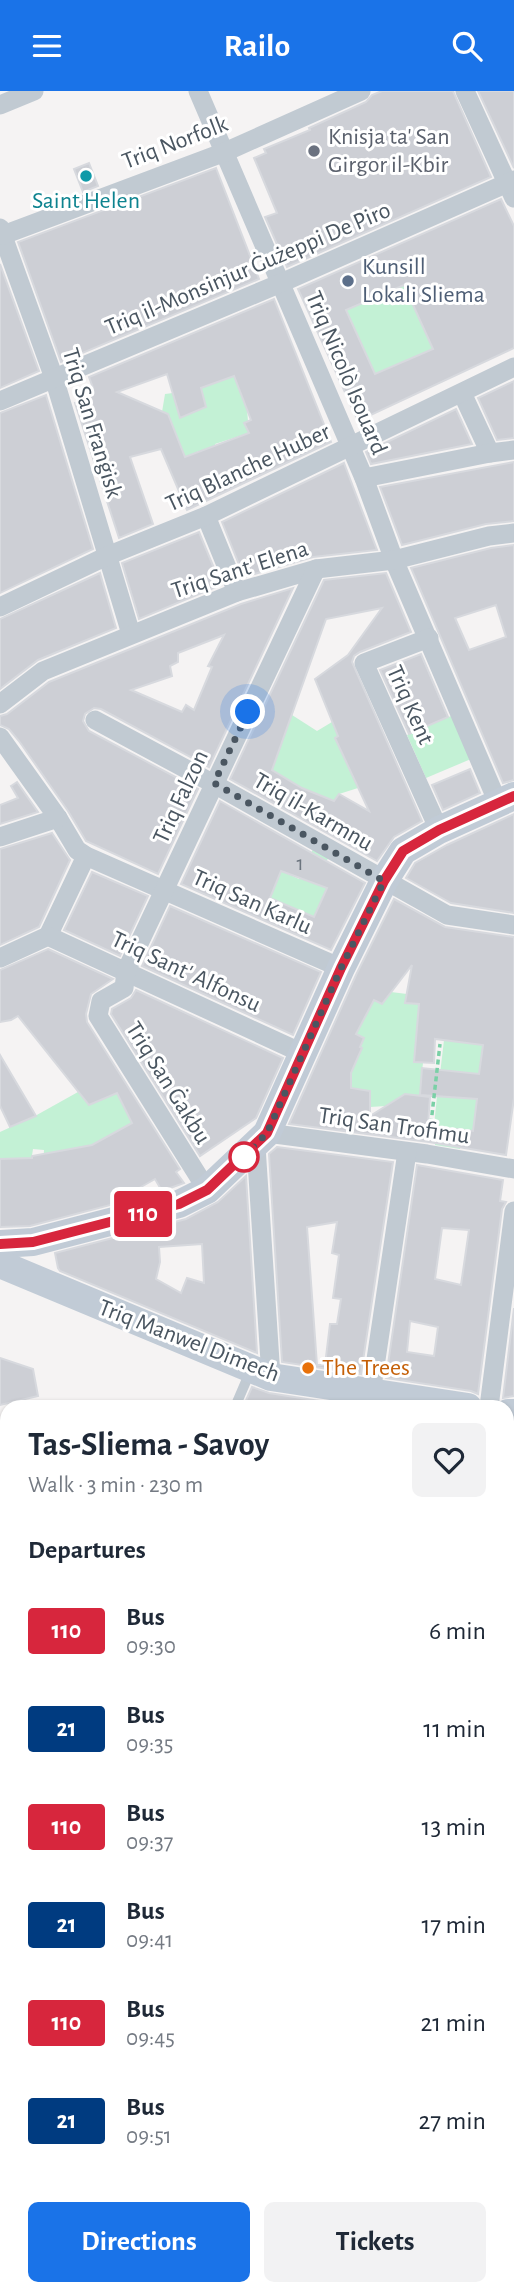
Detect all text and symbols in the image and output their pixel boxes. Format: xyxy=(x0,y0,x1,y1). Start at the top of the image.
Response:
icon: menu xyxy=(28,27,66,65)
icon: search xyxy=(448,27,486,65)
text: Railo xyxy=(224,30,290,62)
street label: Triq Norfolk xyxy=(119,112,231,174)
place label: Knisja ta' San Girgor il-Kbir xyxy=(328,125,450,177)
marker: Knisja ta' San Girgor il-Kbir xyxy=(306,143,322,159)
marker: Saint Helen xyxy=(78,168,94,184)
place label: Saint Helen xyxy=(32,189,140,213)
street label: Triq il-Monsinjur Ġużeppi De Piro xyxy=(101,196,394,340)
place label: Kunsill Lokali Sliema xyxy=(362,255,485,307)
marker: Kunsill Lokali Sliema xyxy=(340,273,356,289)
street label: Triq Nicolò Isouard xyxy=(301,288,391,458)
street label: Triq San Franġisk xyxy=(58,345,126,501)
street label: Triq Blanche Huber xyxy=(162,419,334,517)
street label: Triq Sant' Elena xyxy=(169,537,311,603)
street label: Triq Kent xyxy=(382,662,438,748)
your location xyxy=(230,694,265,729)
street label: Triq Falzon xyxy=(149,747,213,847)
street label: Triq il-Karmnu xyxy=(249,768,377,856)
house number: 1 xyxy=(296,853,304,874)
street label: Triq San Karlu xyxy=(189,865,315,939)
street label: Triq Sant' Alfonsu xyxy=(108,927,264,1017)
street label: Triq San Ġakbu xyxy=(121,1017,217,1148)
street label: Triq San Trofimu xyxy=(317,1104,471,1148)
unlabelled marker xyxy=(229,1142,259,1172)
line badge: 110 xyxy=(103,1191,183,1237)
text: 110 xyxy=(128,1202,158,1226)
street label: Triq Manwel Dimech xyxy=(95,1295,283,1387)
place label: The Trees xyxy=(322,1356,410,1380)
marker: The Trees xyxy=(300,1360,316,1376)
button: heart xyxy=(412,1423,486,1497)
text: Tas-Sliema - Savoy xyxy=(28,1429,269,1462)
text: Walk · 3 min · 230 m xyxy=(28,1474,203,1497)
text: Departures xyxy=(28,1537,146,1563)
text: Bus xyxy=(126,1604,165,1630)
text: 6 min xyxy=(429,1618,486,1644)
text: 110 xyxy=(52,1619,81,1643)
text: 09:30 xyxy=(126,1635,176,1658)
text: Bus xyxy=(126,1702,165,1728)
text: 11 min xyxy=(423,1716,486,1742)
text: 21 xyxy=(57,1717,76,1741)
text: 09:35 xyxy=(126,1733,173,1756)
text: Bus xyxy=(126,1800,165,1826)
text: 13 min xyxy=(422,1814,486,1840)
text: 110 xyxy=(52,1815,81,1839)
text: 09:37 xyxy=(126,1831,173,1854)
text: Bus xyxy=(126,1898,165,1924)
text: 17 min xyxy=(421,1912,486,1938)
text: 21 xyxy=(57,1913,76,1937)
text: 09:41 xyxy=(126,1929,173,1952)
text: Bus xyxy=(126,1996,165,2022)
text: 21 min xyxy=(420,2010,486,2036)
text: 110 xyxy=(52,2011,81,2035)
text: 09:45 xyxy=(126,2027,175,2050)
text: Bus xyxy=(126,2094,165,2120)
text: 27 min xyxy=(419,2108,486,2134)
text: 21 xyxy=(57,2109,76,2133)
text: 09:51 xyxy=(126,2125,172,2148)
button: Directions xyxy=(28,2202,250,2282)
button: Tickets xyxy=(264,2202,486,2282)

